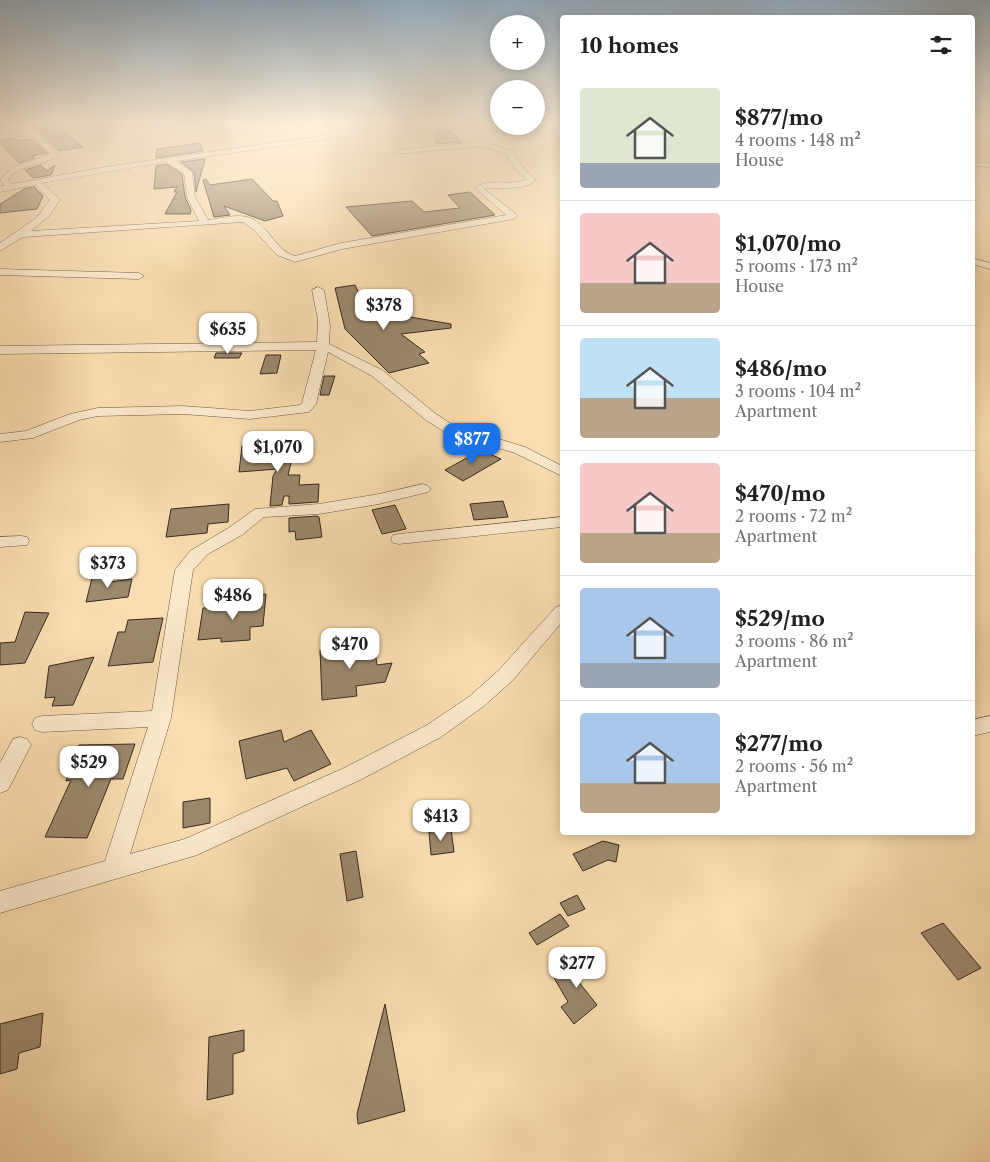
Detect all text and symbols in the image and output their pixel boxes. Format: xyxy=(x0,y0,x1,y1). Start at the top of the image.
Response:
map controls xyxy=(490,15,545,135)
button: + xyxy=(490,15,545,70)
icon: filters xyxy=(927,31,955,59)
text: 10 homes xyxy=(580,33,679,58)
button: − xyxy=(490,80,545,135)
text: $877/mo xyxy=(735,105,823,130)
icon: home xyxy=(620,108,680,168)
text: 4 rooms · 148 m² xyxy=(735,130,861,150)
text: House xyxy=(735,150,784,170)
text: $1,070/mo xyxy=(735,231,841,256)
icon: home xyxy=(620,233,680,293)
text: 5 rooms · 173 m² xyxy=(735,256,858,276)
text: House xyxy=(735,276,784,296)
pin: $378 xyxy=(354,288,414,331)
text: $378 xyxy=(366,295,402,315)
pin: $635 xyxy=(198,312,258,355)
text: $635 xyxy=(210,319,246,339)
text: $486/mo xyxy=(735,356,827,381)
icon: home xyxy=(620,358,680,418)
text: 3 rooms · 104 m² xyxy=(735,381,861,401)
text: Apartment xyxy=(735,401,817,421)
pin: $877 xyxy=(442,422,502,465)
text: $877 xyxy=(454,429,490,449)
pin: $1,070 xyxy=(237,430,319,473)
text: $1,070 xyxy=(253,437,303,457)
text: $470/mo xyxy=(735,481,825,506)
icon: home xyxy=(620,483,680,543)
text: 2 rooms · 72 m² xyxy=(735,506,852,526)
text: Apartment xyxy=(735,526,817,546)
pin: $373 xyxy=(78,546,138,589)
text: $373 xyxy=(90,553,126,573)
pin: $486 xyxy=(203,578,263,621)
text: $486 xyxy=(214,585,252,605)
text: $529/mo xyxy=(735,606,825,631)
icon: home xyxy=(620,608,680,668)
pin: $470 xyxy=(320,628,380,670)
text: 3 rooms · 86 m² xyxy=(735,631,854,651)
text: $470 xyxy=(332,634,368,654)
text: Apartment xyxy=(735,651,817,671)
text: $277/mo xyxy=(735,731,823,756)
icon: home xyxy=(620,733,680,793)
pin: $529 xyxy=(59,746,119,788)
text: $529 xyxy=(71,752,107,772)
text: 2 rooms · 56 m² xyxy=(735,756,853,776)
text: Apartment xyxy=(735,776,817,796)
pin: $413 xyxy=(411,800,471,842)
text: $413 xyxy=(424,806,458,826)
pin: $277 xyxy=(547,946,607,989)
text: $277 xyxy=(559,953,595,973)

